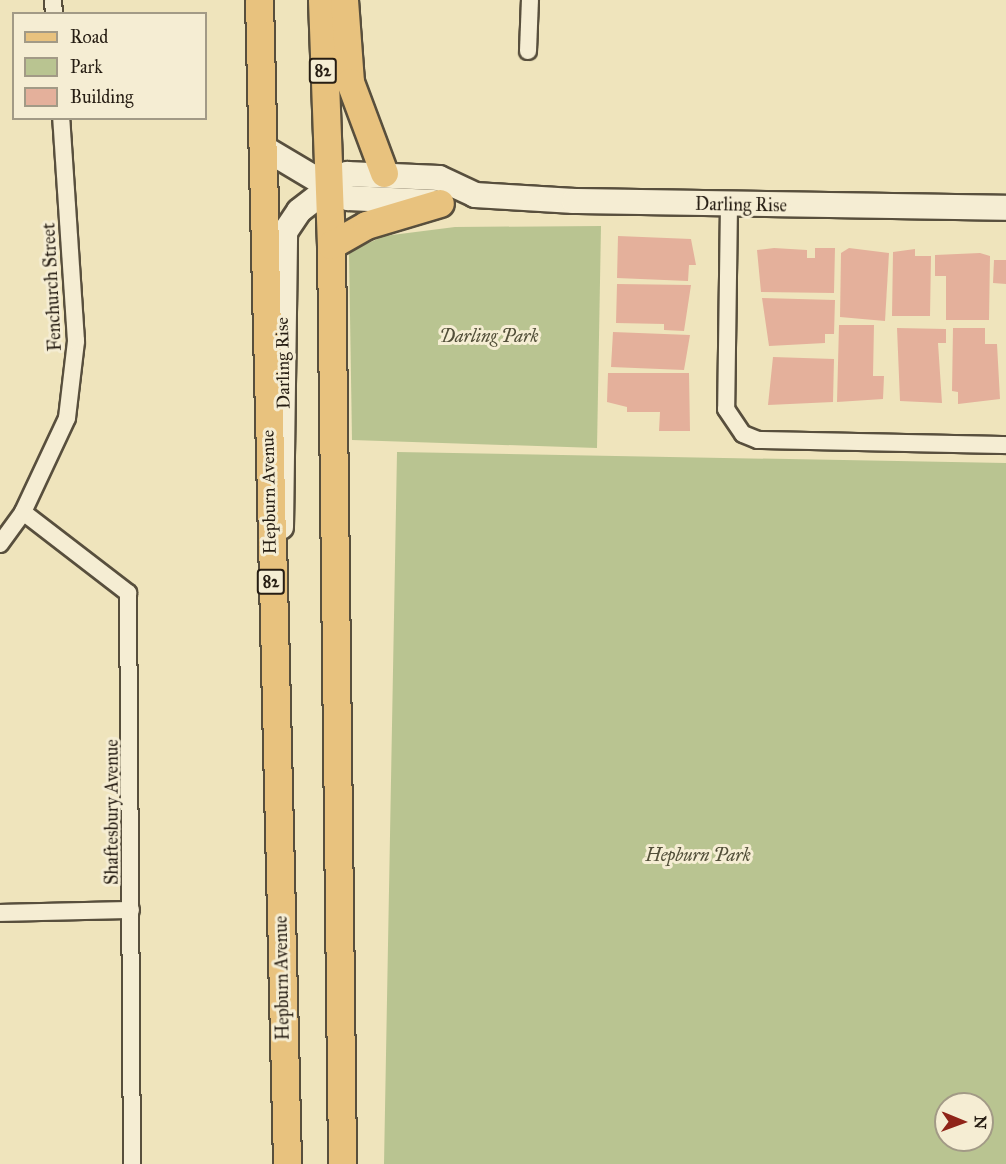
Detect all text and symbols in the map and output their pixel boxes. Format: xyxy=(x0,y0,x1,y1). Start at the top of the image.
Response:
legend xyxy=(12,12,207,120)
text: Road xyxy=(70,26,108,48)
text: Park xyxy=(70,56,103,78)
road number: 82 xyxy=(308,58,338,84)
text: Building xyxy=(70,86,133,108)
street label: Darling Rise xyxy=(695,193,787,217)
street label: Fenchurch Street xyxy=(38,222,66,352)
street label: Darling Rise xyxy=(271,317,295,409)
park label: Darling Park xyxy=(439,325,539,347)
street label: Hepburn Avenue xyxy=(257,430,281,554)
road number: 82 xyxy=(256,569,286,595)
street label: Shaftesbury Avenue xyxy=(101,739,123,885)
park label: Hepburn Park xyxy=(645,844,751,866)
street label: Hepburn Avenue xyxy=(270,916,294,1040)
north arrow xyxy=(934,1092,994,1152)
text: N xyxy=(971,1115,990,1129)

